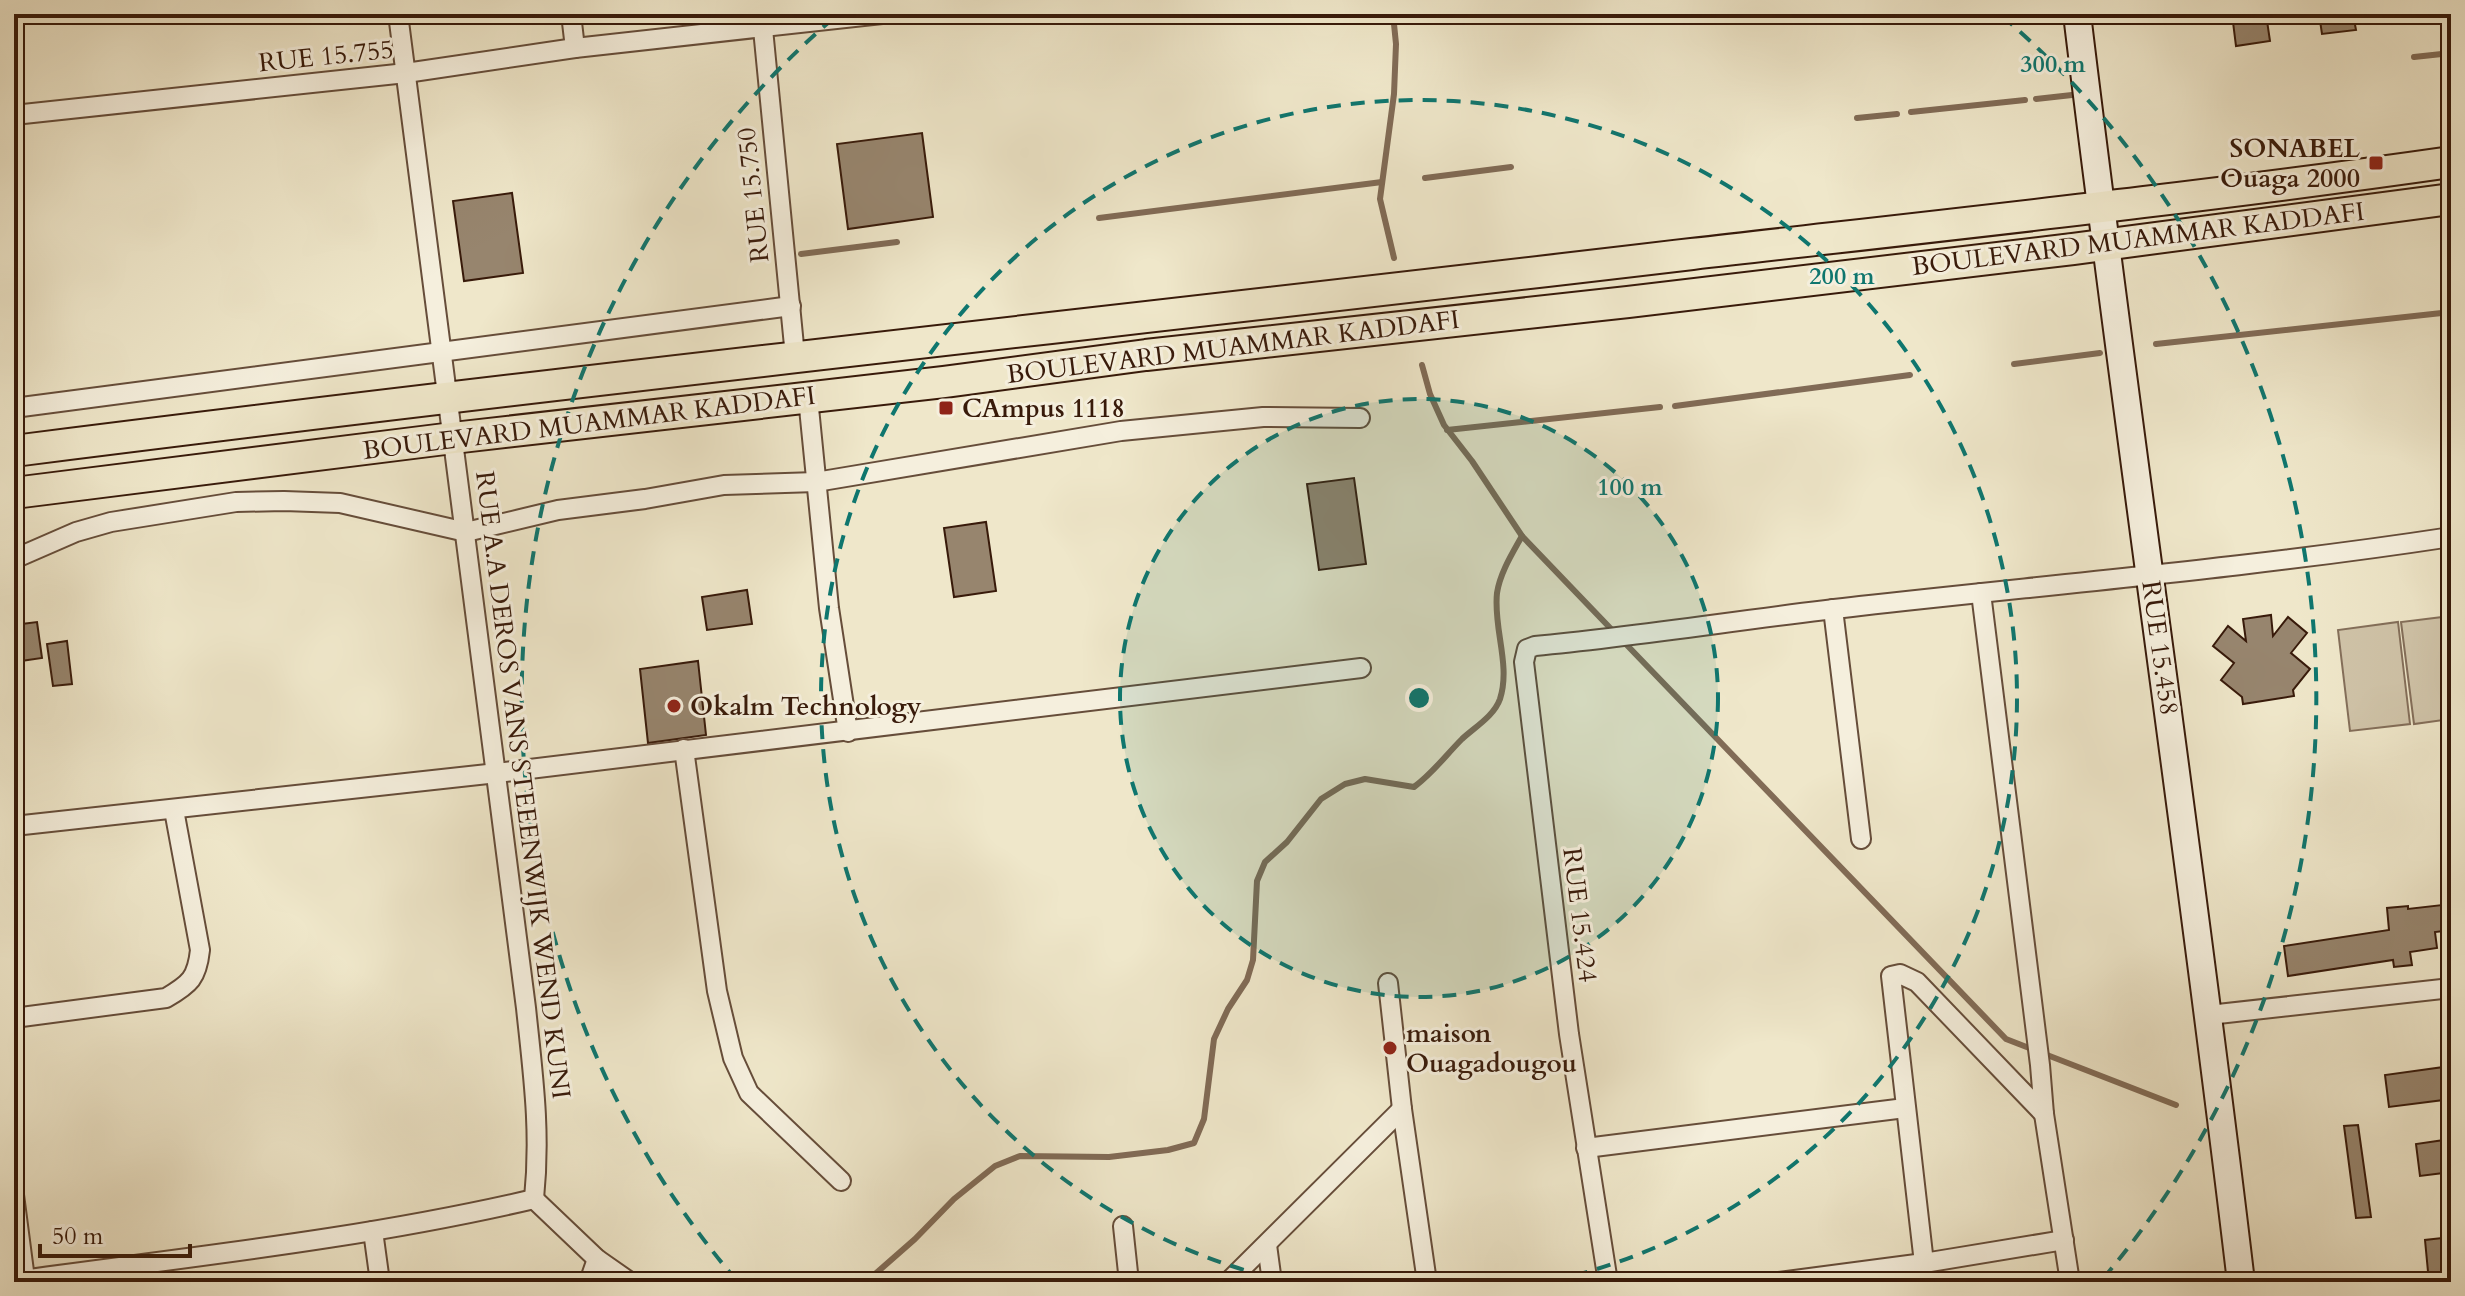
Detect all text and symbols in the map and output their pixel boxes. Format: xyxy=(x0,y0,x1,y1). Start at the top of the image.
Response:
street label: RUE 15.755 xyxy=(257,32,395,80)
text: 300 m xyxy=(2020,48,2087,81)
street label: RUE 15.750 xyxy=(729,126,777,264)
place label: SONABEL Ouaga 2000 xyxy=(2220,131,2361,196)
marker: SONABEL Ouaga 2000 xyxy=(2367,154,2385,172)
street label: BOULEVARD MUAMMAR KADDAFI xyxy=(1910,194,2366,284)
text: 200 m xyxy=(1809,260,1876,293)
street label: BOULEVARD MUAMMAR KADDAFI xyxy=(1005,302,1461,392)
street label: BOULEVARD MUAMMAR KADDAFI xyxy=(361,378,817,468)
place label: CAmpus 1118 xyxy=(962,391,1125,426)
marker: CAmpus 1118 xyxy=(937,399,955,417)
street label: RUE A.A DEROS VANS STEEENWIJK WEND KUNI xyxy=(467,469,579,1101)
text: 100 m xyxy=(1597,471,1664,504)
street label: RUE 15.458 xyxy=(2133,578,2187,718)
centre of rings xyxy=(1405,684,1433,712)
place label: Okalm Technology xyxy=(690,689,922,724)
marker: Okalm Technology xyxy=(665,697,683,715)
street label: RUE 15.424 xyxy=(1554,846,1606,984)
place label: maison Ouagadougou xyxy=(1406,1016,1577,1081)
marker: maison Ouagadougou xyxy=(1381,1039,1399,1057)
scale bar xyxy=(40,1208,190,1258)
text: 50 m xyxy=(52,1220,104,1253)

